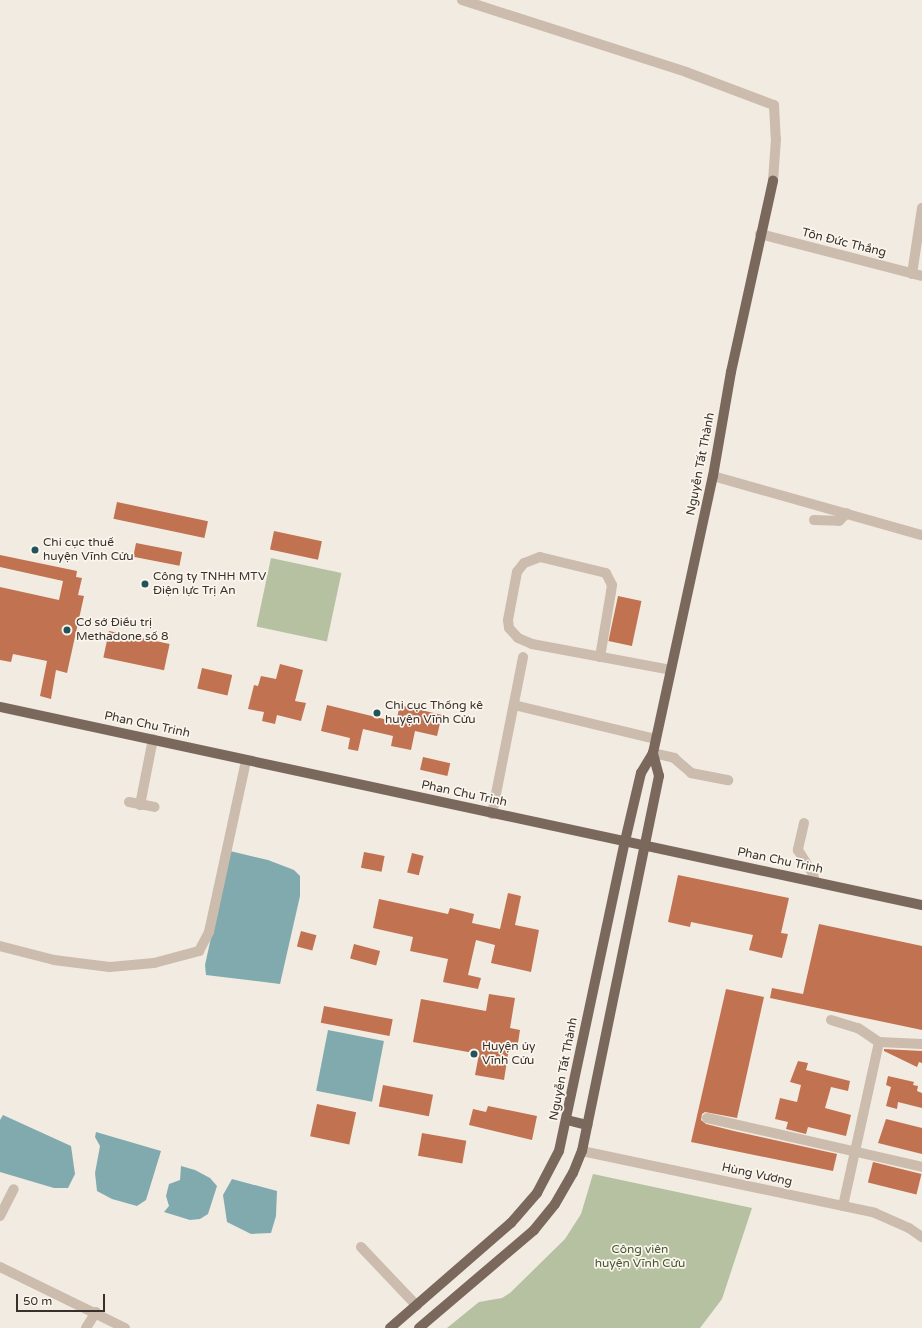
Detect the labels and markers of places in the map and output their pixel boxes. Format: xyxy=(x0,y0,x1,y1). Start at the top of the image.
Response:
place label: Chi cục thuế huyện Vĩnh Cửu xyxy=(43,536,134,564)
marker: Chi cục thuế huyện Vĩnh Cửu xyxy=(30,545,40,555)
place label: Công ty TNHH MTV Điện lực Trị An xyxy=(153,570,266,598)
marker: Công ty TNHH MTV Điện lực Trị An xyxy=(140,579,150,589)
place label: Cơ sở Điều trị Methadone số 8 xyxy=(76,616,169,644)
marker: Cơ sở Điều trị Methadone số 8 xyxy=(61,624,73,636)
place label: Chi cục Thống kê huyện Vĩnh Cửu xyxy=(385,699,483,727)
marker: Chi cục Thống kê huyện Vĩnh Cửu xyxy=(372,708,382,718)
place label: Huyện ủy Vĩnh Cửu xyxy=(482,1040,536,1068)
marker: Huyện ủy Vĩnh Cửu xyxy=(469,1049,479,1059)

